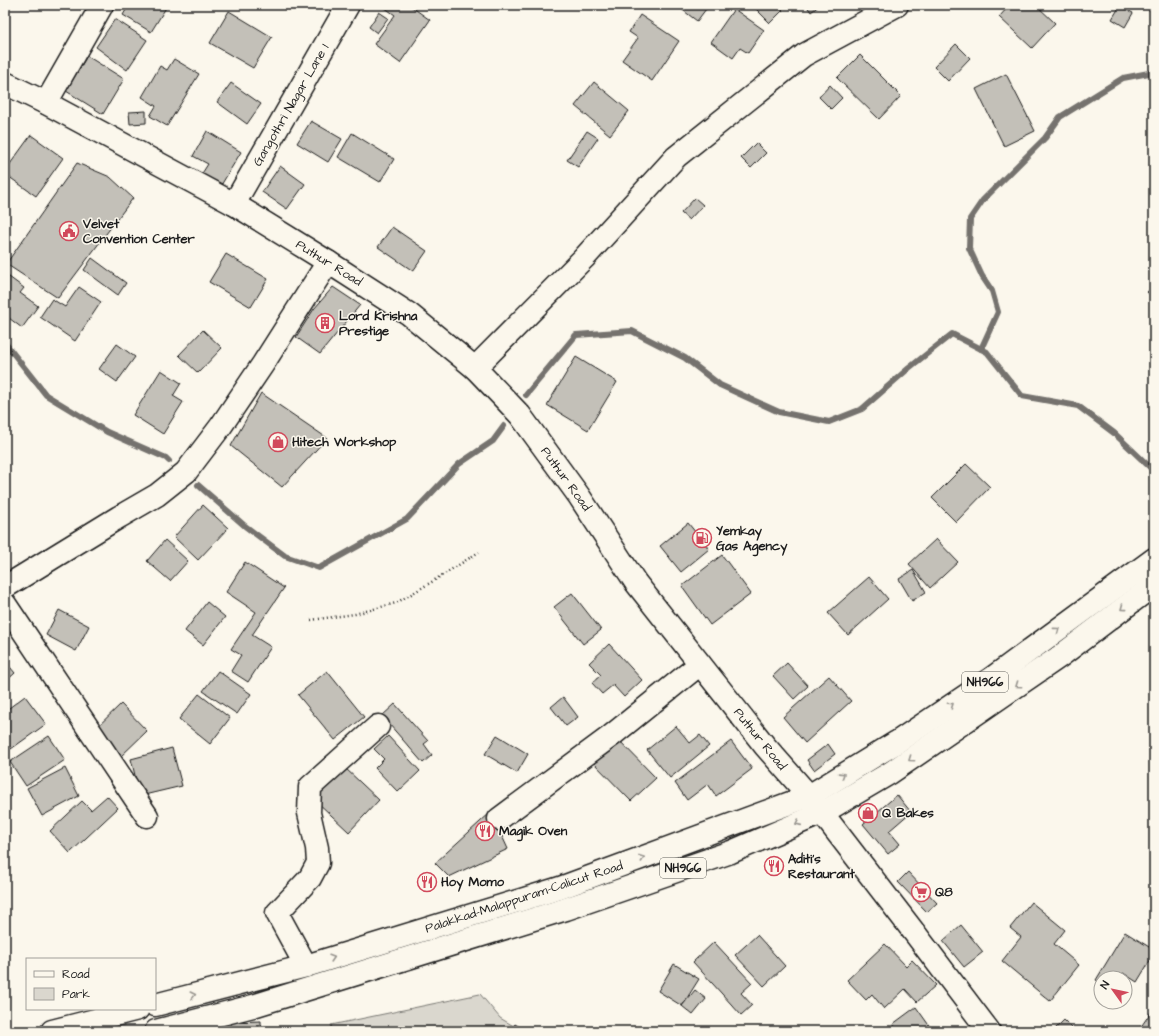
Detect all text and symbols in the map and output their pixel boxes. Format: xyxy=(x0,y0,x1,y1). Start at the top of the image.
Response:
street label: Gangothri Nagar Lane 1 xyxy=(249,40,334,170)
place label: Velvet Convention Center xyxy=(82,215,196,248)
public building icon: Velvet Convention Center xyxy=(58,220,80,242)
street label: Puthur Road xyxy=(292,235,366,291)
place label: Lord Krishna Prestige xyxy=(339,307,418,342)
building icon: Lord Krishna Prestige xyxy=(314,312,336,334)
shop icon: Hitech Workshop xyxy=(267,431,289,453)
place label: Hitech Workshop xyxy=(292,433,397,452)
street label: Puthur Road xyxy=(537,443,596,515)
place label: Yemkay Gas Agency xyxy=(716,522,788,557)
fuel station icon: Yemkay Gas Agency xyxy=(691,527,713,549)
one-way arrow xyxy=(1120,604,1127,611)
one-way arrow xyxy=(1053,627,1060,635)
road number: NH966 xyxy=(962,672,1008,692)
one-way arrow xyxy=(1015,680,1022,687)
one-way arrow xyxy=(947,702,954,710)
street label: Puthur Road xyxy=(729,704,791,774)
one-way arrow xyxy=(908,754,915,761)
one-way arrow xyxy=(838,773,845,780)
shop icon: Q Bakes xyxy=(857,802,879,824)
place label: Q Bakes xyxy=(882,804,934,822)
one-way arrow xyxy=(794,818,802,826)
restaurant icon: Magik Oven xyxy=(474,820,496,842)
place label: Magik Oven xyxy=(499,822,568,842)
place label: Aditi's Restaurant xyxy=(788,850,856,883)
one-way arrow xyxy=(638,854,645,862)
restaurant icon: Aditi's Restaurant xyxy=(763,855,785,877)
street label: Palakkad-Malappuram-Calicut Road xyxy=(423,856,625,938)
road number: NH966 xyxy=(660,858,706,878)
restaurant icon: Hoy Momo xyxy=(416,871,438,893)
place label: Hoy Momo xyxy=(441,873,505,892)
supermarket icon: Q8 xyxy=(910,881,932,903)
place label: Q8 xyxy=(935,883,953,901)
one-way arrow xyxy=(328,954,335,963)
legend xyxy=(26,958,156,1010)
text: Road xyxy=(62,966,90,983)
north arrow xyxy=(1093,970,1133,1010)
text: N xyxy=(1097,978,1113,992)
text: Park xyxy=(62,986,90,1003)
one-way arrow xyxy=(189,991,196,1000)

